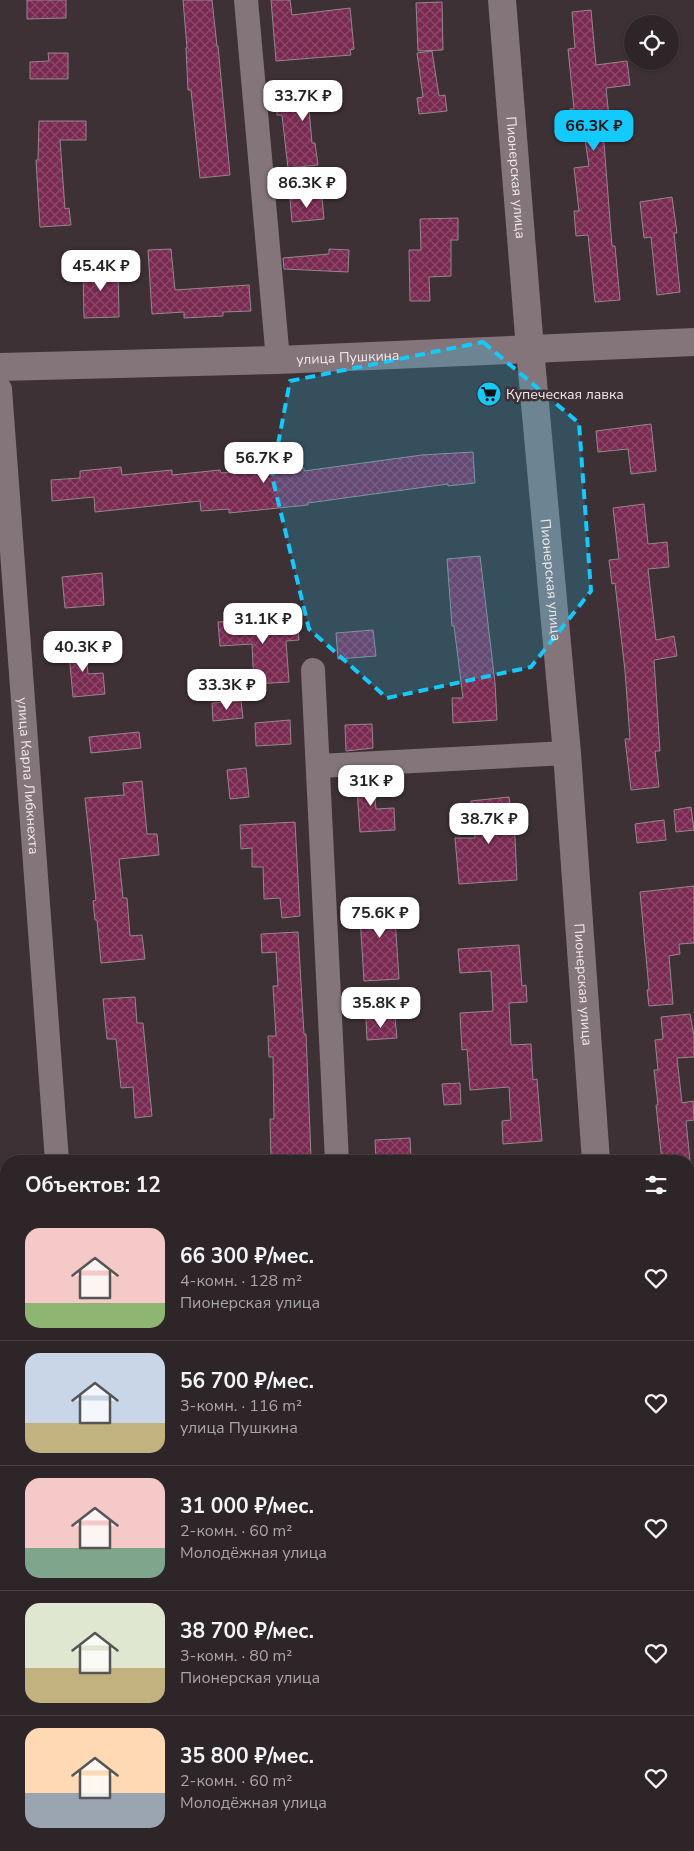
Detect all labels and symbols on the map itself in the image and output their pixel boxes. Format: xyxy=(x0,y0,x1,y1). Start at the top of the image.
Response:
pin: 33.7K ₽ xyxy=(257,80,349,122)
pin: 66.3K ₽ xyxy=(548,110,640,152)
street label: Пионерская улица xyxy=(501,116,530,239)
pin: 86.3K ₽ xyxy=(261,166,353,209)
pin: 45.4K ₽ xyxy=(55,250,147,292)
street label: улица Пушкина xyxy=(296,346,400,369)
supermarket icon: Купеческая лавка xyxy=(476,381,502,407)
place label: Купеческая лавка xyxy=(506,385,624,404)
pin: 56.7K ₽ xyxy=(218,442,310,484)
street label: Пионерская улица xyxy=(536,518,566,642)
pin: 31.1K ₽ xyxy=(217,602,309,645)
pin: 40.3K ₽ xyxy=(37,630,129,673)
pin: 33.3K ₽ xyxy=(181,668,273,711)
street label: улица Карла Либкнехта xyxy=(13,697,43,855)
pin: 31K ₽ xyxy=(336,764,406,807)
pin: 38.7K ₽ xyxy=(443,802,535,845)
pin: 75.6K ₽ xyxy=(334,896,426,939)
street label: Пионерская улица xyxy=(569,923,597,1046)
pin: 35.8K ₽ xyxy=(335,986,427,1029)

